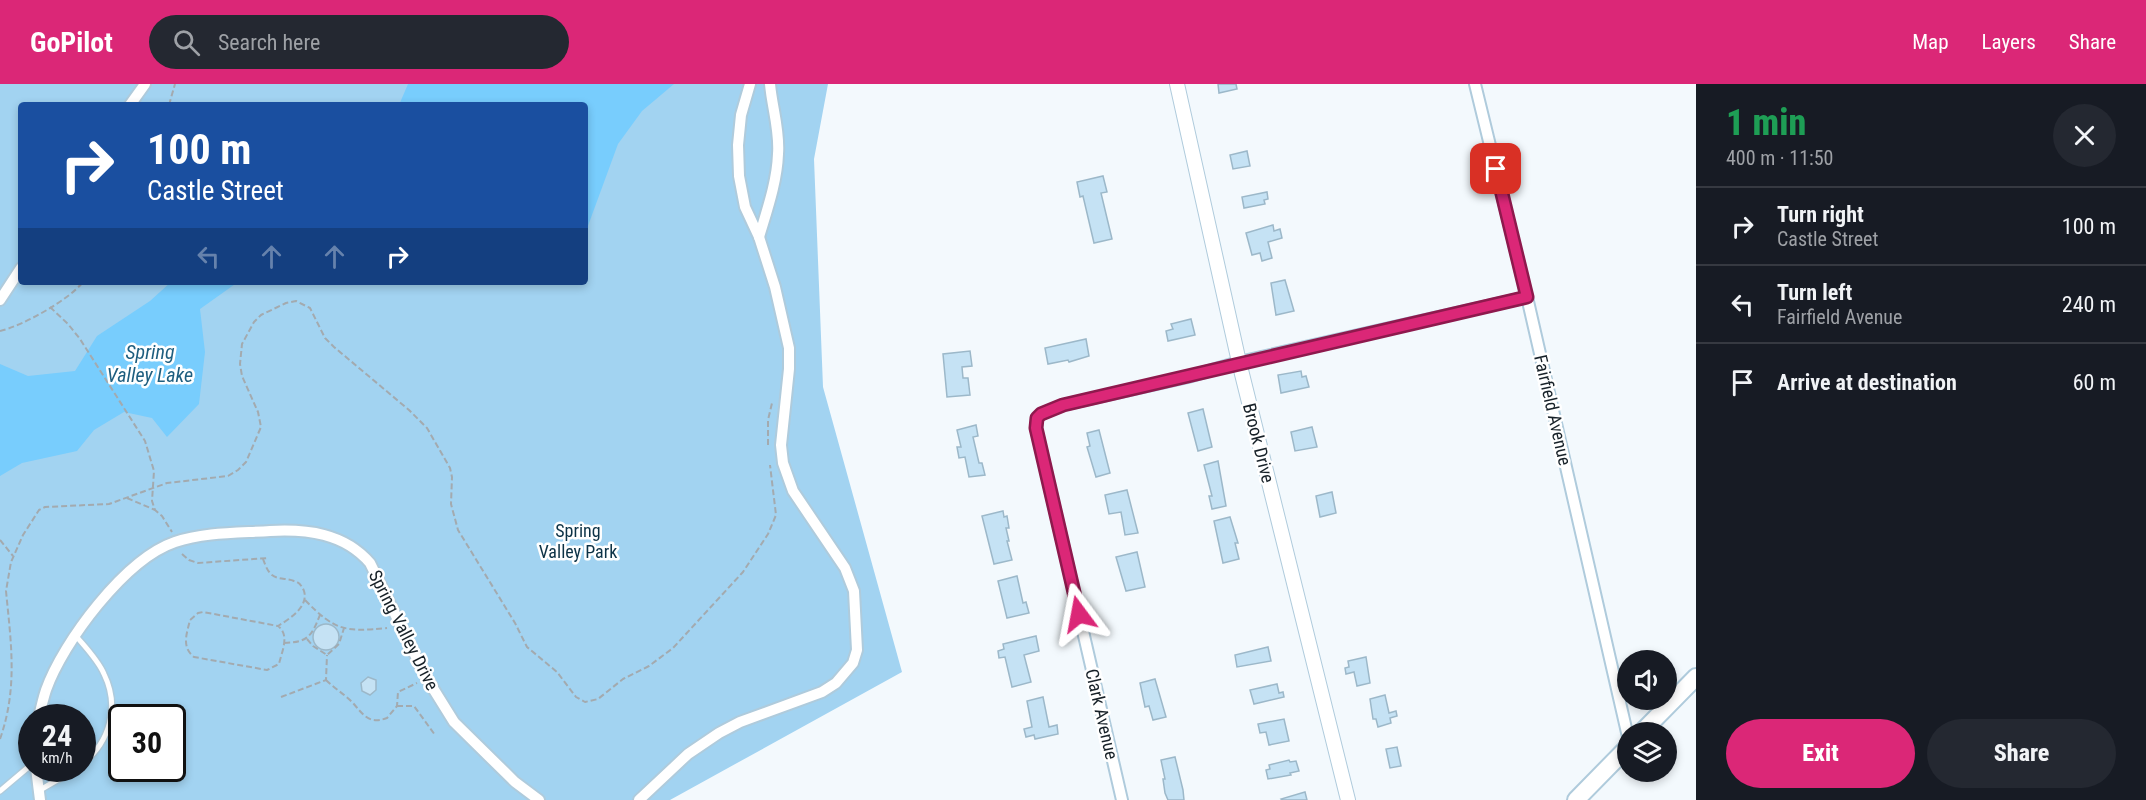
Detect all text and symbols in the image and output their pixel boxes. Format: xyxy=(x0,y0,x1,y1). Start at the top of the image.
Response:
search box xyxy=(149,15,569,69)
text: GoPilot xyxy=(30,26,113,59)
icon: search xyxy=(170,26,203,59)
text: Search here xyxy=(218,30,320,55)
text: Map xyxy=(1912,30,1949,54)
text: Layers xyxy=(1982,30,2036,54)
text: Share xyxy=(2069,30,2116,54)
text: 1 min xyxy=(1726,102,1806,144)
button: close xyxy=(2053,104,2116,167)
text: 100 m xyxy=(147,125,252,174)
icon: right xyxy=(48,126,126,204)
pin xyxy=(1470,143,1521,194)
text: 400 m · 11:50 xyxy=(1726,146,1833,170)
icon: arrive xyxy=(1479,152,1512,185)
text: Castle Street xyxy=(147,175,284,207)
text: Turn right xyxy=(1777,202,1864,227)
icon: right xyxy=(1726,210,1759,243)
text: 100 m xyxy=(2062,214,2116,239)
text: Castle Street xyxy=(1777,227,1878,251)
icon: left xyxy=(192,240,225,273)
icon: ahead xyxy=(255,240,288,273)
icon: ahead xyxy=(318,240,351,273)
icon: right xyxy=(381,240,414,273)
text: Turn left xyxy=(1777,280,1852,305)
icon: left xyxy=(1726,288,1759,321)
text: 240 m xyxy=(2062,292,2116,317)
text: Fairfield Avenue xyxy=(1777,305,1902,329)
water label: Spring Valley Lake xyxy=(107,340,193,387)
street label: Fairfield Avenue xyxy=(1530,353,1576,467)
icon: arrive xyxy=(1726,366,1759,399)
text: Arrive at destination xyxy=(1777,370,1957,395)
text: 60 m xyxy=(2073,370,2116,395)
street label: Brook Drive xyxy=(1239,401,1279,485)
park label: Spring Valley Park xyxy=(539,520,617,562)
street label: Spring Valley Drive xyxy=(365,566,443,694)
position arrow xyxy=(1047,582,1111,646)
map controls xyxy=(1617,650,1677,782)
button: sound xyxy=(1617,650,1677,710)
street label: Clark Avenue xyxy=(1081,667,1123,761)
speed limit sign: 30 xyxy=(108,704,186,782)
text: 24 xyxy=(42,718,72,753)
button: Exit xyxy=(1726,719,1915,788)
button: Share xyxy=(1927,719,2116,788)
button: layers xyxy=(1617,722,1677,782)
text: km/h xyxy=(42,749,72,767)

